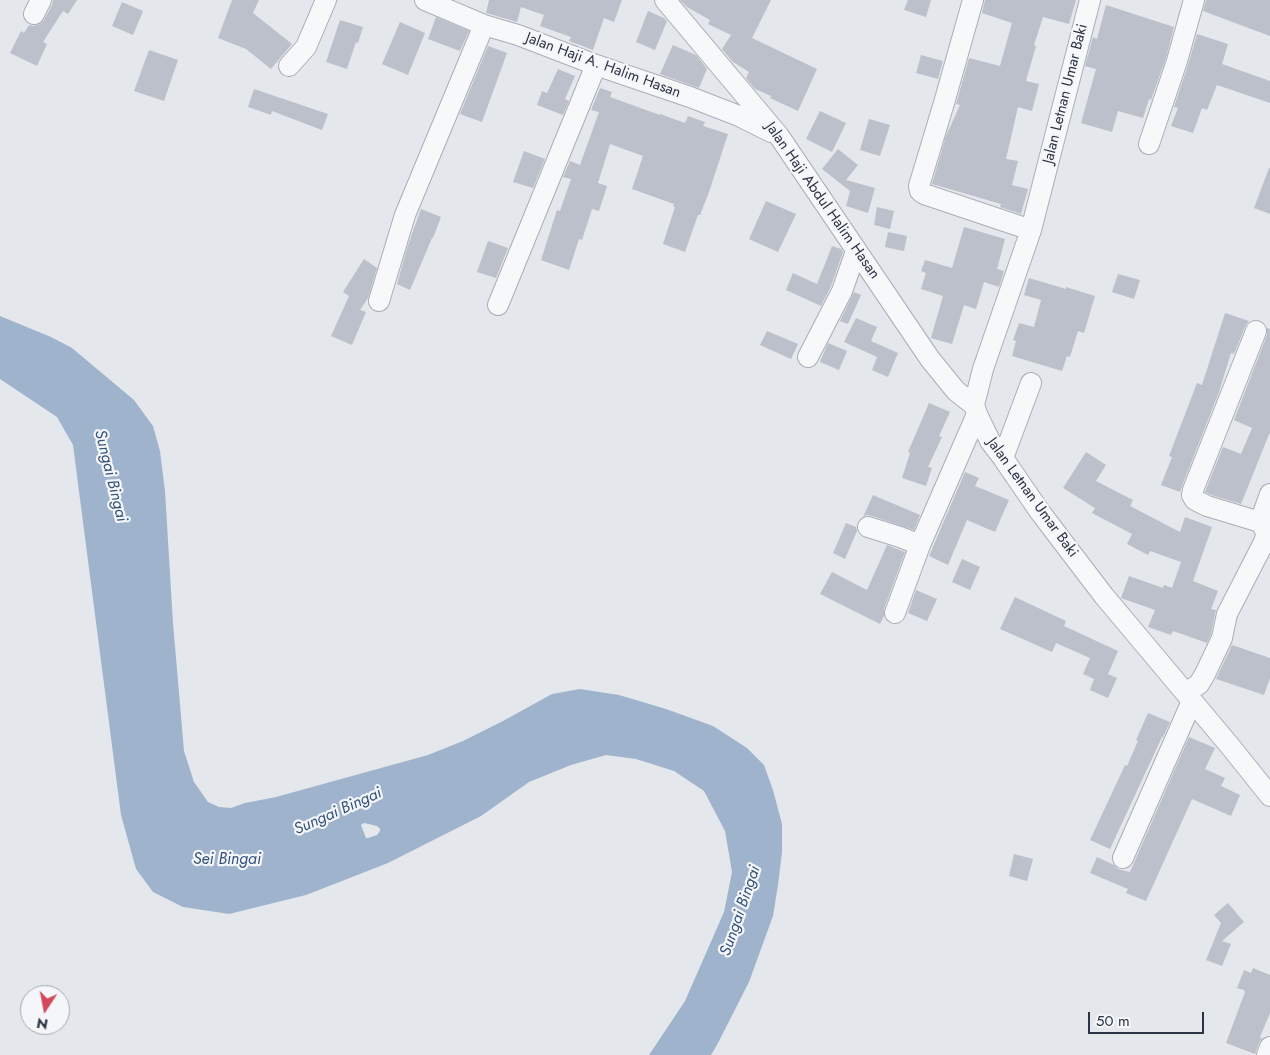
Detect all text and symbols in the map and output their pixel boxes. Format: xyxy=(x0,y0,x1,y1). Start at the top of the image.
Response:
street label: Jalan Letnan Umar Baki xyxy=(1040,22,1092,166)
street label: Jalan Haji A. Halim Hasan xyxy=(523,30,683,102)
street label: Jalan Haji Abdul Halim Hasan xyxy=(761,119,883,283)
water label: Sungai Bingai xyxy=(89,428,131,524)
street label: Jalan Letnan Umar Baki xyxy=(983,435,1081,561)
water label: Sungai Bingai xyxy=(291,784,385,840)
water label: Sei Bingai xyxy=(193,850,261,870)
water label: Sungai Bingai xyxy=(717,863,765,959)
north arrow xyxy=(20,985,70,1035)
scale bar xyxy=(1090,1002,1206,1034)
text: 50 m xyxy=(1096,1010,1130,1032)
text: N xyxy=(35,1013,50,1035)

